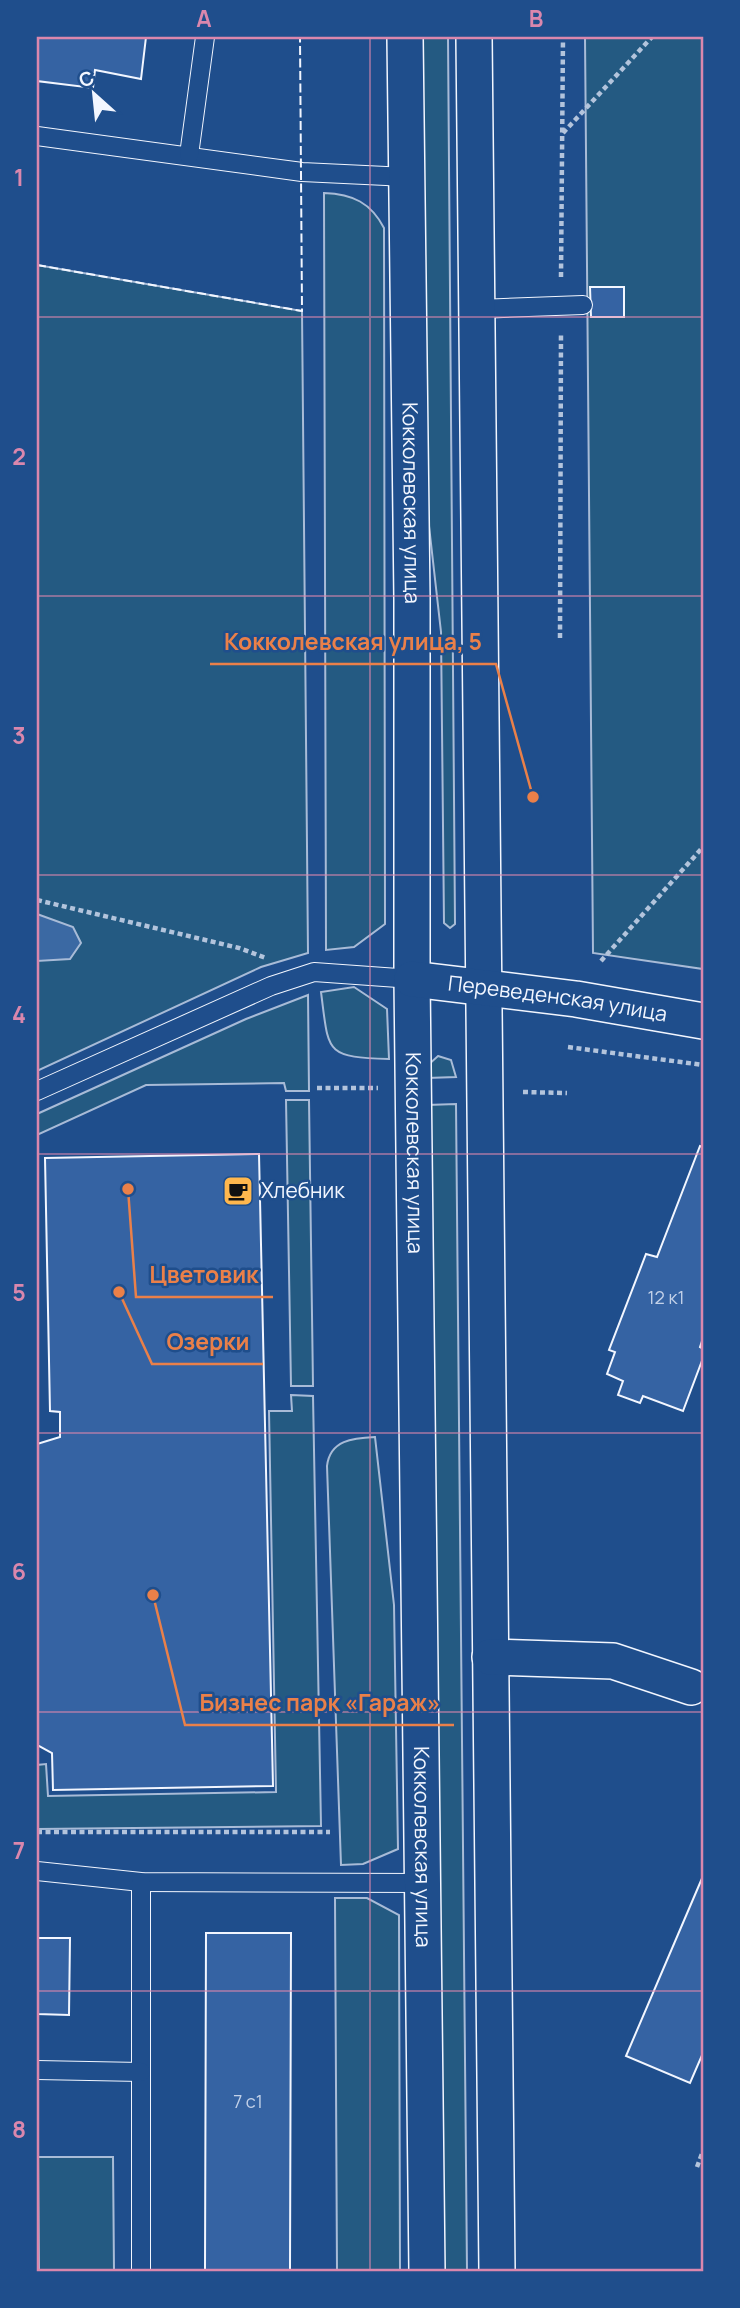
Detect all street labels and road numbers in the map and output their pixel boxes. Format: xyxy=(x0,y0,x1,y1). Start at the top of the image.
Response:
street label: Кокколевская улица xyxy=(397,402,427,604)
street label: Переведенская улица xyxy=(447,969,670,1028)
street label: Кокколевская улица xyxy=(400,1052,430,1254)
street label: Кокколевская улица xyxy=(408,1746,438,1948)

